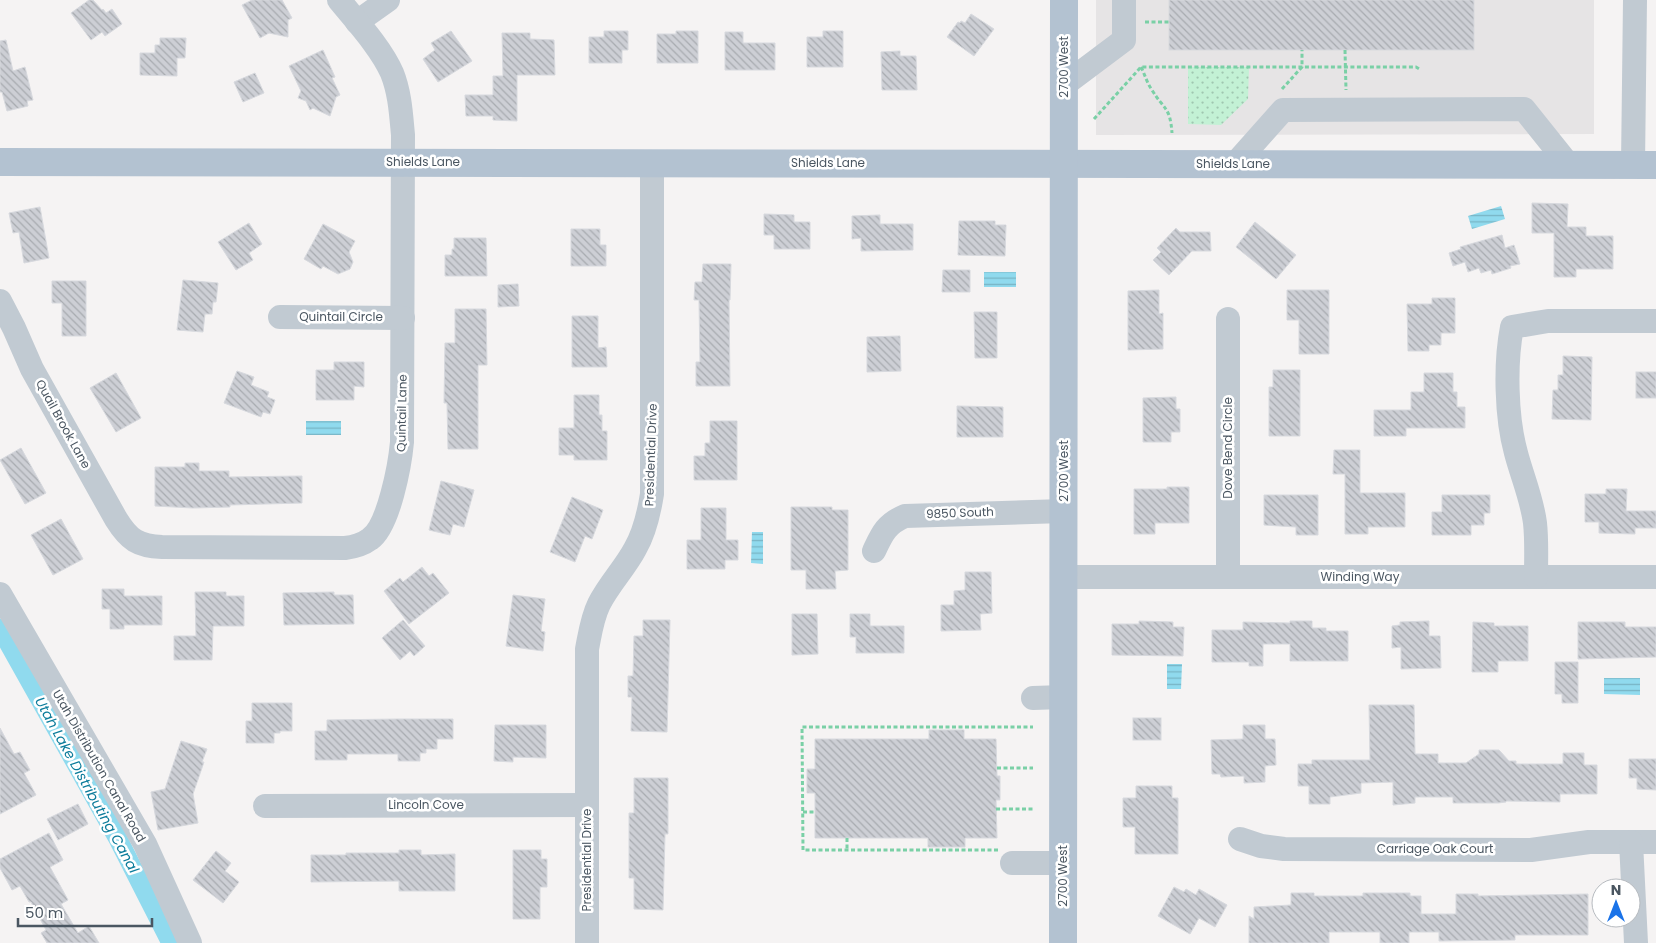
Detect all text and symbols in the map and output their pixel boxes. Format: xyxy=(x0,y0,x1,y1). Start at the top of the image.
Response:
street label: 2700 West xyxy=(1055,36,1072,98)
street label: Shields Lane xyxy=(386,153,460,170)
street label: Shields Lane xyxy=(791,154,865,171)
street label: Shields Lane xyxy=(1196,155,1270,172)
street label: Quintail Circle xyxy=(299,308,383,325)
street label: Quintail Lane xyxy=(392,374,411,452)
street label: Quail Brook Lane xyxy=(32,376,95,471)
street label: Dove Bend Circle xyxy=(1219,397,1236,499)
street label: Presidential Drive xyxy=(640,403,661,507)
street label: 2700 West xyxy=(1055,440,1072,502)
street label: 9850 South xyxy=(926,503,994,522)
street label: Winding Way xyxy=(1321,568,1400,585)
street label: Utah Distribution Canal Road xyxy=(49,687,150,845)
water label: Utah Lake Distributing Canal xyxy=(30,693,144,877)
street label: Lincoln Cove xyxy=(388,796,464,813)
street label: Presidential Drive xyxy=(578,809,595,912)
street label: Carriage Oak Court xyxy=(1377,840,1493,857)
street label: 2700 West xyxy=(1054,845,1071,907)
north arrow xyxy=(1591,878,1641,928)
text: N xyxy=(1611,880,1621,900)
scale bar xyxy=(18,896,151,928)
text: 50 m xyxy=(25,902,63,923)

